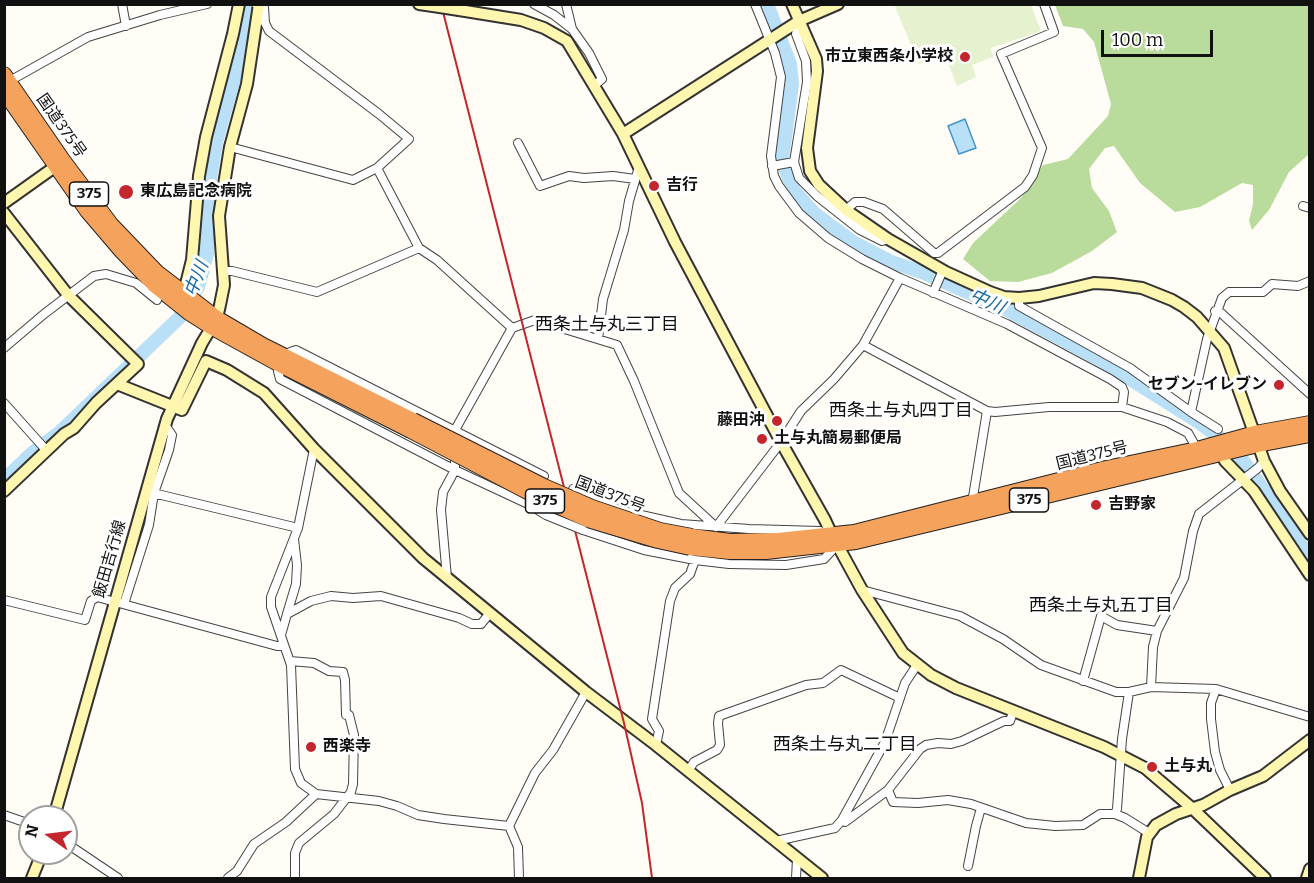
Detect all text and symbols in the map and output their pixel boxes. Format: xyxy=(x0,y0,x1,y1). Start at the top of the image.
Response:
scale bar xyxy=(1104,18,1216,56)
text: 100 m xyxy=(1112,29,1163,51)
place label: 市立東西条小学校 xyxy=(825,47,953,67)
marker: 市立東西条小学校 xyxy=(958,50,972,64)
street label: 国道375号 xyxy=(32,90,90,162)
place label: 吉行 xyxy=(666,176,698,196)
marker: 吉行 xyxy=(647,179,661,193)
road number: 375 xyxy=(70,182,109,206)
place label: 東広島記念病院 xyxy=(140,182,252,202)
marker: 東広島記念病院 xyxy=(117,183,135,201)
water label: 中川 xyxy=(180,258,214,300)
water label: 中川 xyxy=(966,285,1008,319)
district label: 西条土与丸三丁目 xyxy=(535,314,679,336)
place label: セブン-イレブン xyxy=(1148,375,1267,395)
marker: セブン-イレブン xyxy=(1272,378,1286,392)
district label: 西条土与丸四丁目 xyxy=(829,400,973,422)
place label: 藤田沖 xyxy=(717,411,765,431)
marker: 藤田沖 xyxy=(770,414,784,428)
place label: 土与丸簡易郵便局 xyxy=(774,429,902,449)
marker: 土与丸簡易郵便局 xyxy=(755,432,769,446)
street label: 国道375号 xyxy=(1054,438,1130,474)
street label: 国道375号 xyxy=(572,473,648,517)
road number: 375 xyxy=(1010,488,1048,512)
road number: 375 xyxy=(526,489,564,513)
place label: 吉野家 xyxy=(1108,495,1156,515)
marker: 吉野家 xyxy=(1089,498,1103,512)
street label: 飯田吉行線 xyxy=(90,518,130,600)
district label: 西条土与丸五丁目 xyxy=(1029,595,1173,617)
district label: 西条土与丸二丁目 xyxy=(773,734,917,756)
place label: 西楽寺 xyxy=(323,737,371,757)
marker: 西楽寺 xyxy=(304,740,318,754)
place label: 土与丸 xyxy=(1164,757,1212,777)
marker: 土与丸 xyxy=(1145,760,1159,774)
north arrow xyxy=(18,805,78,865)
text: N xyxy=(21,823,43,839)

